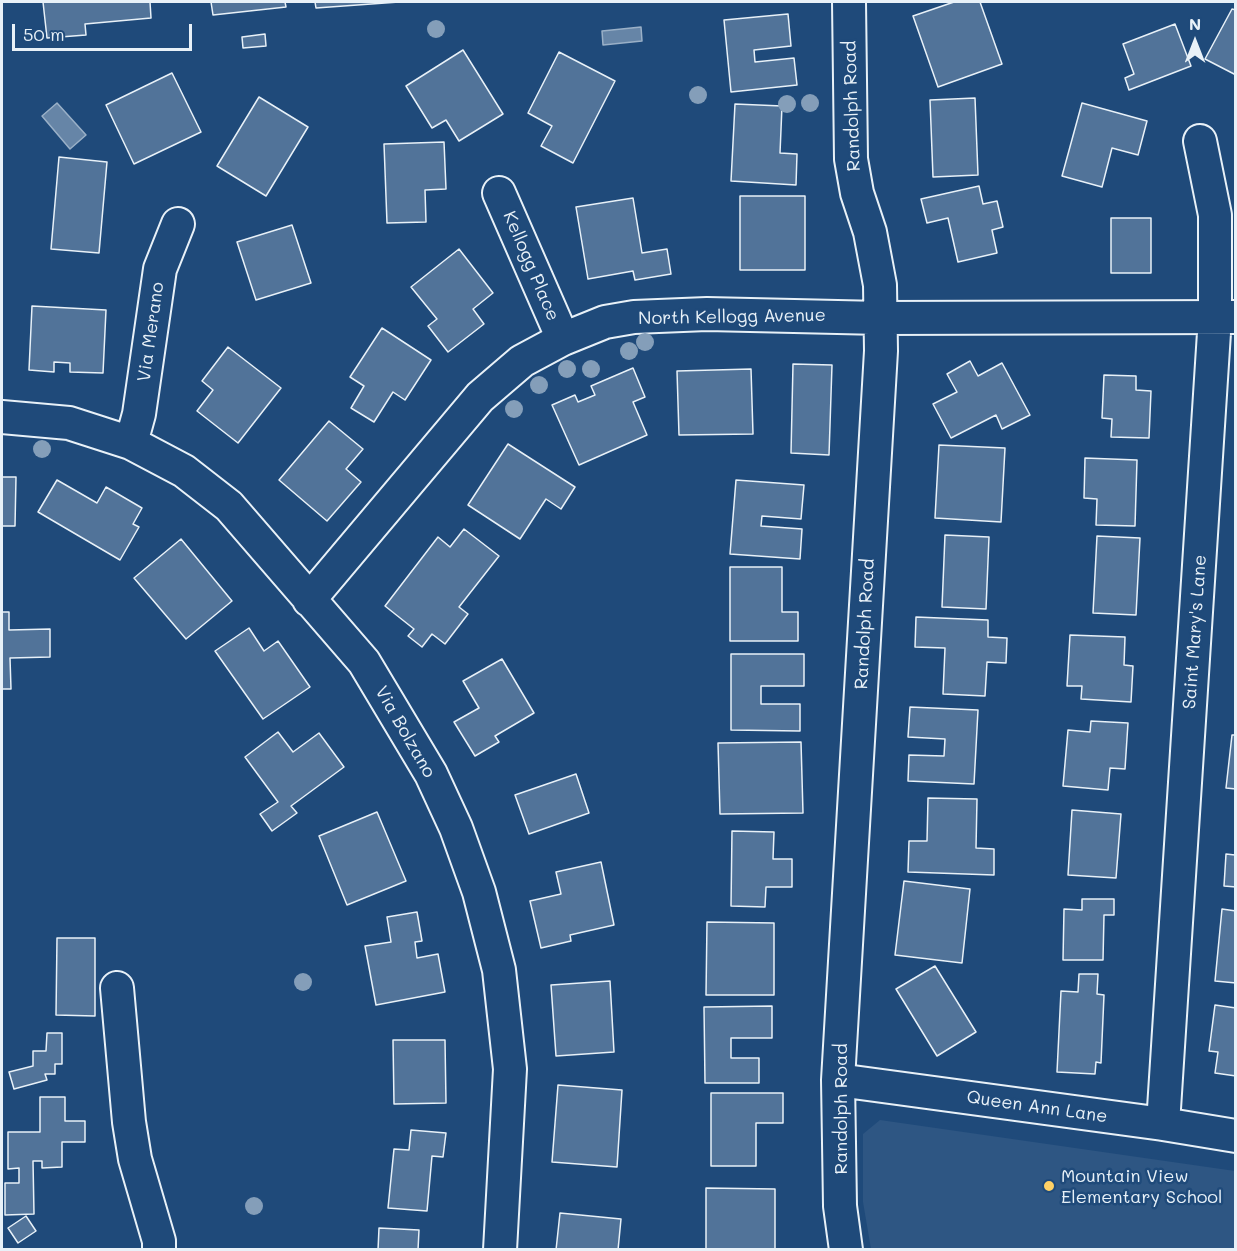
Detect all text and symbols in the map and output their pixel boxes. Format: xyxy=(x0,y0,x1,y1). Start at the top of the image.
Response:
scale bar xyxy=(15,12,195,50)
north arrow xyxy=(1165,12,1225,72)
text: N xyxy=(1189,13,1201,34)
text: 50 m xyxy=(23,22,65,46)
street label: Randolph Road xyxy=(839,40,865,172)
street label: Kellogg Place xyxy=(498,208,564,324)
street label: Via Merano xyxy=(133,281,169,383)
street label: North Kellogg Avenue xyxy=(638,305,826,329)
street label: Saint Mary's Lane xyxy=(1179,554,1211,710)
street label: Randolph Road xyxy=(851,558,879,690)
street label: Via Bolzano xyxy=(370,682,440,782)
street label: Randolph Road xyxy=(830,1043,852,1175)
street label: Queen Ann Lane xyxy=(965,1086,1109,1128)
place label: Mountain View Elementary School xyxy=(1061,1165,1222,1208)
marker: Mountain View Elementary School xyxy=(1042,1179,1056,1193)

